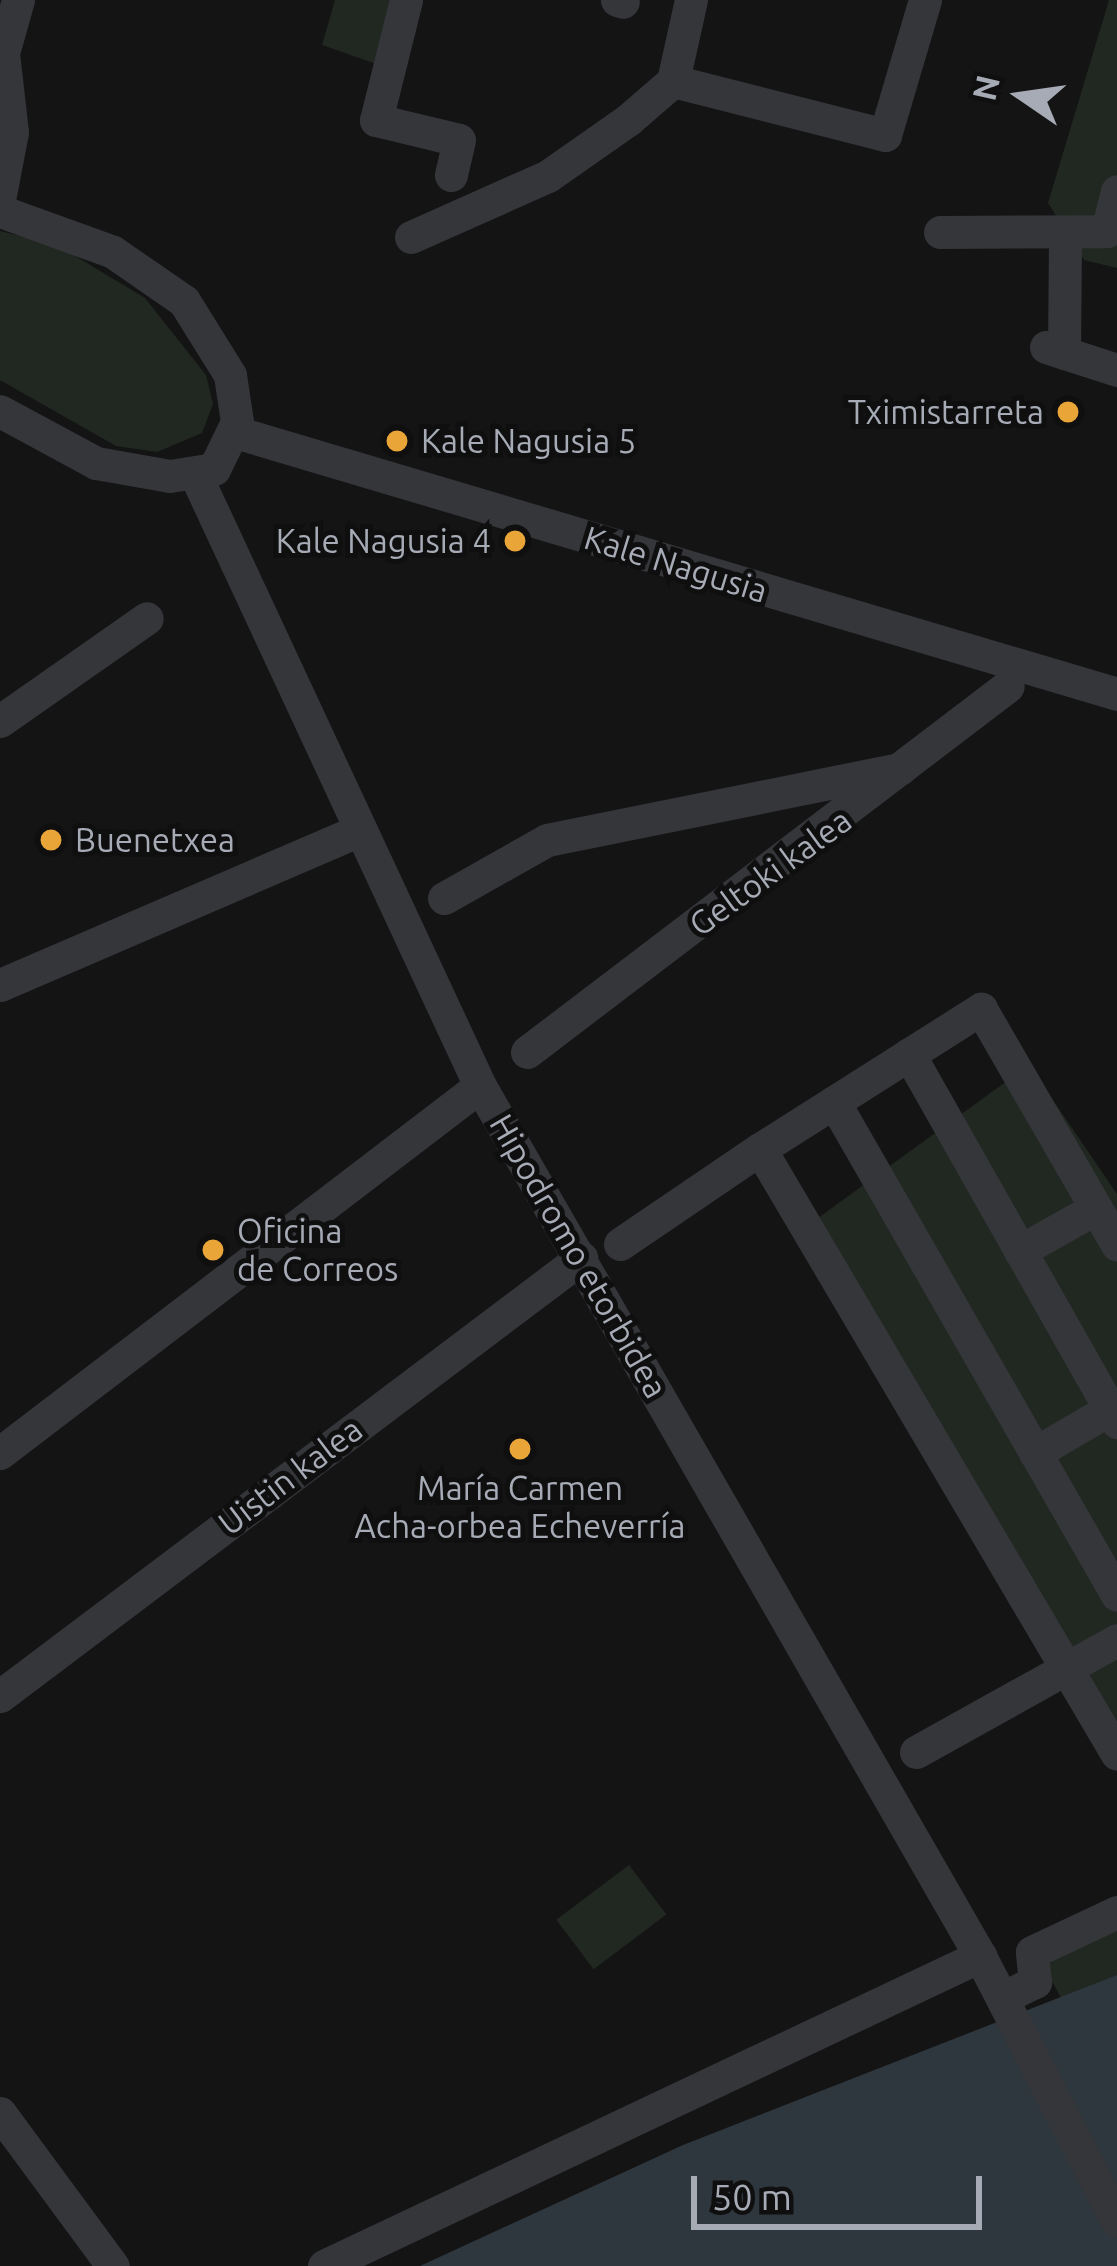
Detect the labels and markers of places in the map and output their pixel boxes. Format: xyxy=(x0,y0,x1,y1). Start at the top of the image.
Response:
place label: Tximistarreta xyxy=(848,392,1044,432)
marker: Tximistarreta xyxy=(1055,399,1081,425)
place label: Kale Nagusia 5 xyxy=(421,421,636,461)
marker: Kale Nagusia 5 xyxy=(384,428,410,454)
place label: Kale Nagusia 4 xyxy=(276,521,491,561)
marker: Kale Nagusia 4 xyxy=(502,528,528,554)
place label: Buenetxea xyxy=(75,820,235,860)
marker: Buenetxea xyxy=(38,827,64,853)
place label: Oficina de Correos xyxy=(237,1211,398,1289)
marker: Oficina de Correos xyxy=(200,1237,226,1263)
marker: María Carmen Acha-orbea Echeverría xyxy=(507,1436,533,1462)
place label: María Carmen Acha-orbea Echeverría xyxy=(354,1468,686,1546)

